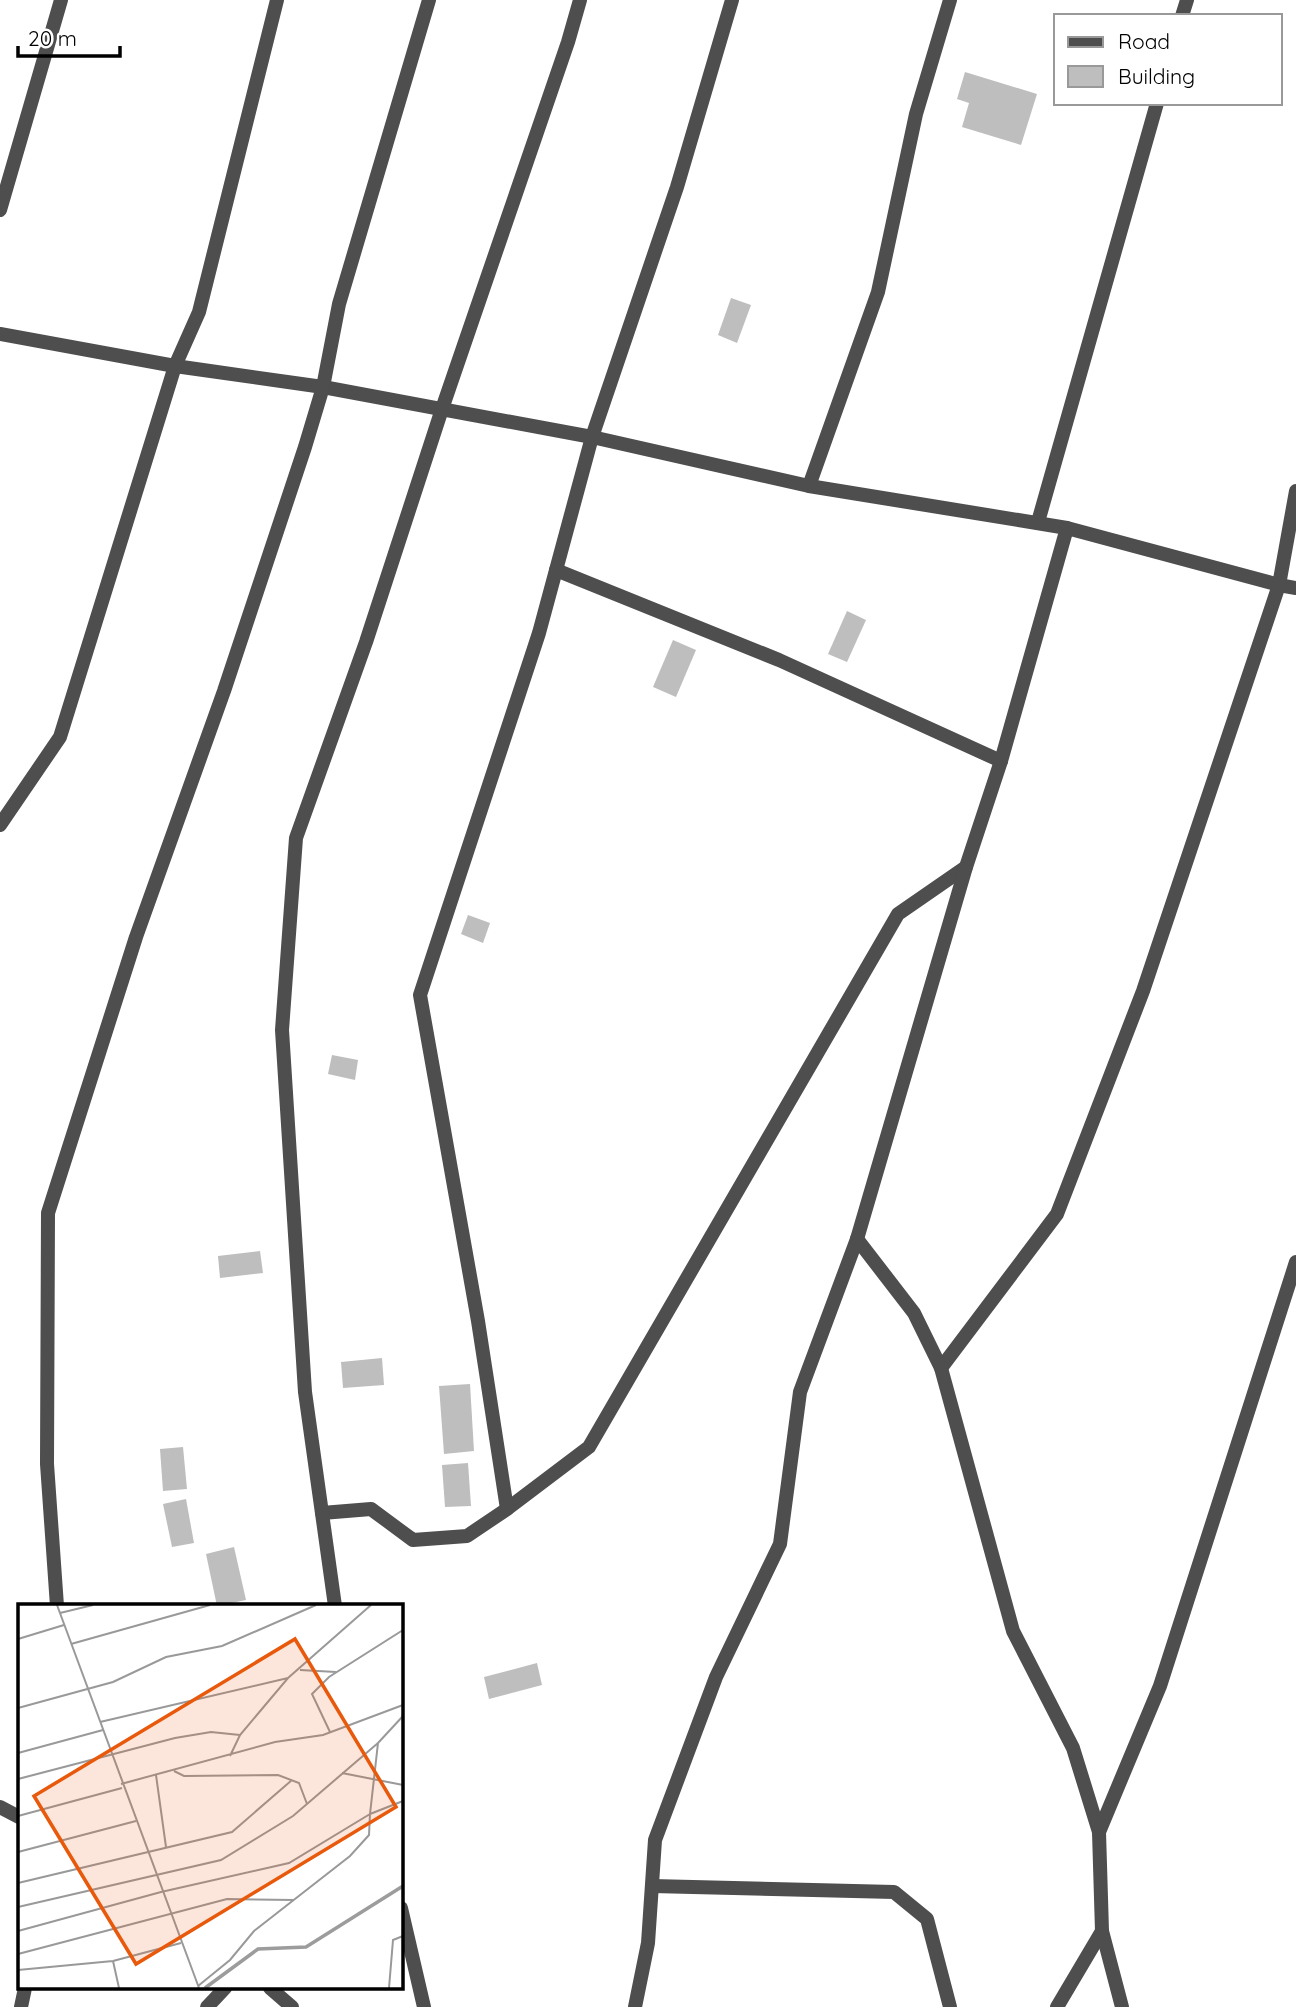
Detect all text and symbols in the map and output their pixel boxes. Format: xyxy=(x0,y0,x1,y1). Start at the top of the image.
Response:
scale bar xyxy=(18,14,119,58)
legend xyxy=(1054,14,1282,105)
text: 20 m xyxy=(28,25,77,51)
text: Road xyxy=(1118,28,1170,54)
text: Building xyxy=(1118,63,1195,89)
inset map xyxy=(18,1604,402,1990)

